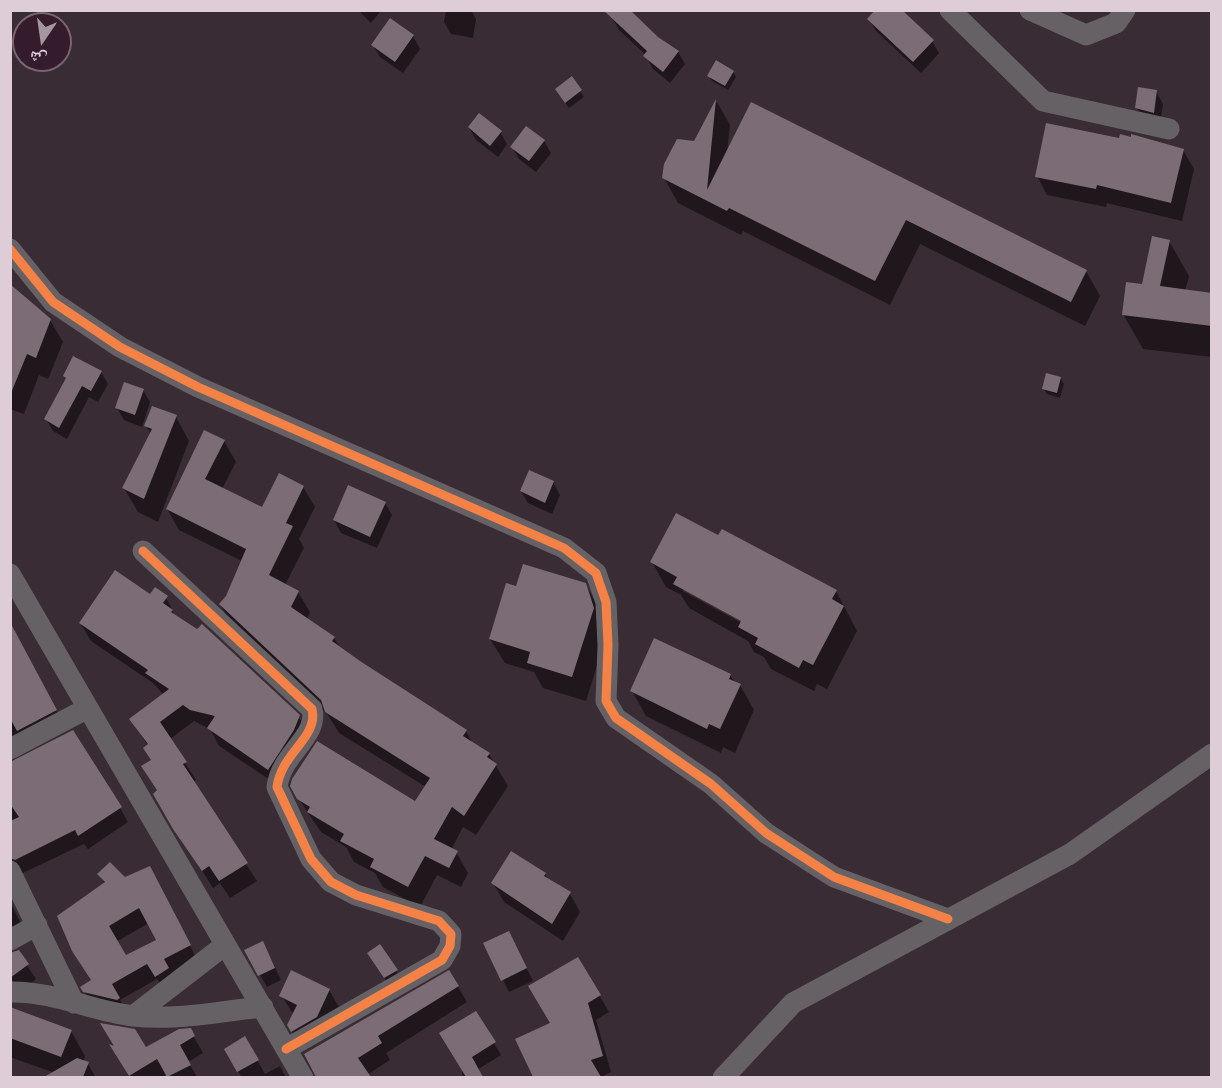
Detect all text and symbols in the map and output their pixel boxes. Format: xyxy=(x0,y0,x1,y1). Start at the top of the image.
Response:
north arrow xyxy=(12,12,72,72)
text: ش xyxy=(28,47,49,69)

